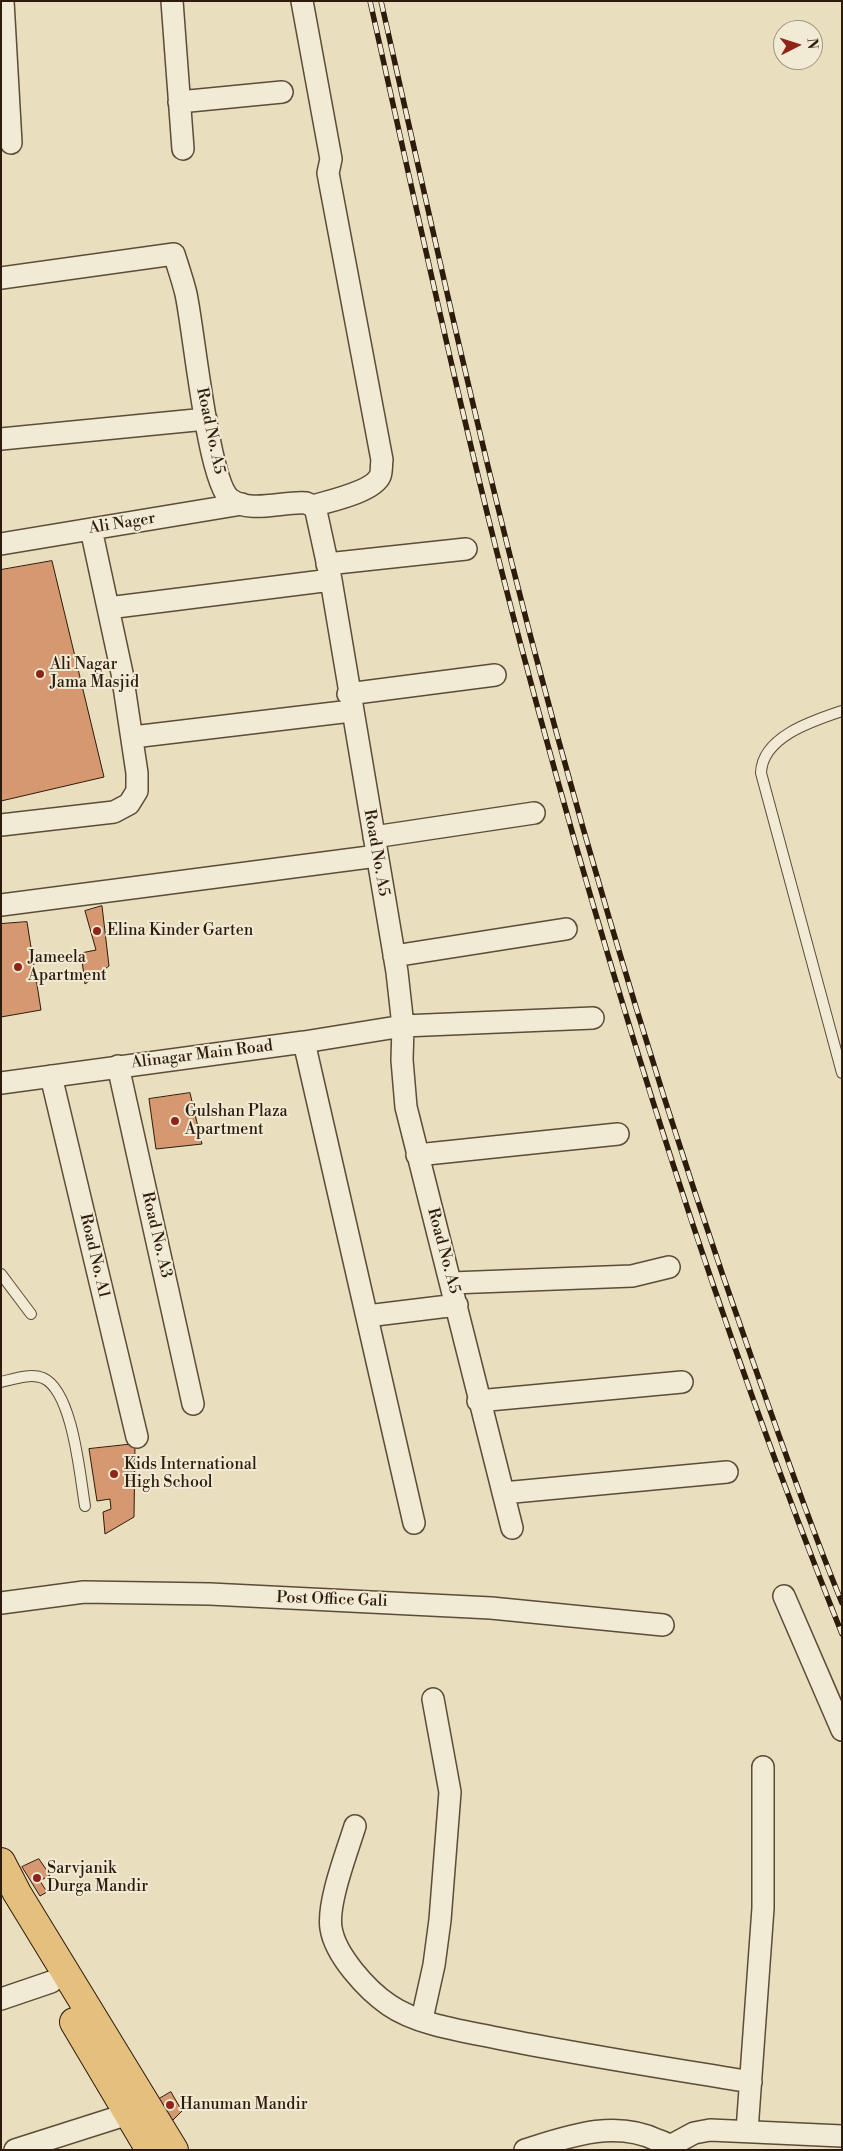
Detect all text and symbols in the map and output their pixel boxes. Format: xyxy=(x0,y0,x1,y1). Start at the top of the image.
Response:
north arrow xyxy=(773,20,823,70)
text: N xyxy=(802,37,821,50)
street label: Road No. A5 xyxy=(191,386,229,476)
street label: Ali Nager xyxy=(87,509,157,539)
place label: Ali Nagar Jama Masjid xyxy=(50,655,139,693)
marker: Ali Nagar Jama Masjid xyxy=(34,668,46,680)
street label: Road No. A5 xyxy=(359,808,393,898)
place label: Elina Kinder Garten xyxy=(107,921,253,941)
marker: Elina Kinder Garten xyxy=(91,925,103,937)
place label: Jameela Apartment xyxy=(28,948,107,986)
marker: Jameela Apartment xyxy=(12,961,24,973)
street label: Alinagar Main Road xyxy=(130,1037,274,1073)
place label: Gulshan Plaza Apartment xyxy=(185,1102,288,1140)
marker: Gulshan Plaza Apartment xyxy=(169,1115,181,1127)
street label: Road No. A3 xyxy=(137,1190,175,1280)
street label: Road No. A5 xyxy=(422,1206,464,1296)
street label: Road No. A1 xyxy=(75,1212,113,1300)
place label: Kids International High School xyxy=(124,1455,257,1493)
marker: Kids International High School xyxy=(108,1468,120,1480)
street label: Post Office Gali xyxy=(276,1588,388,1612)
place label: Sarvjanik Durga Mandir xyxy=(47,1859,148,1897)
marker: Sarvjanik Durga Mandir xyxy=(31,1872,43,1884)
place label: Hanuman Mandir xyxy=(180,2095,308,2115)
marker: Hanuman Mandir xyxy=(164,2099,176,2111)

